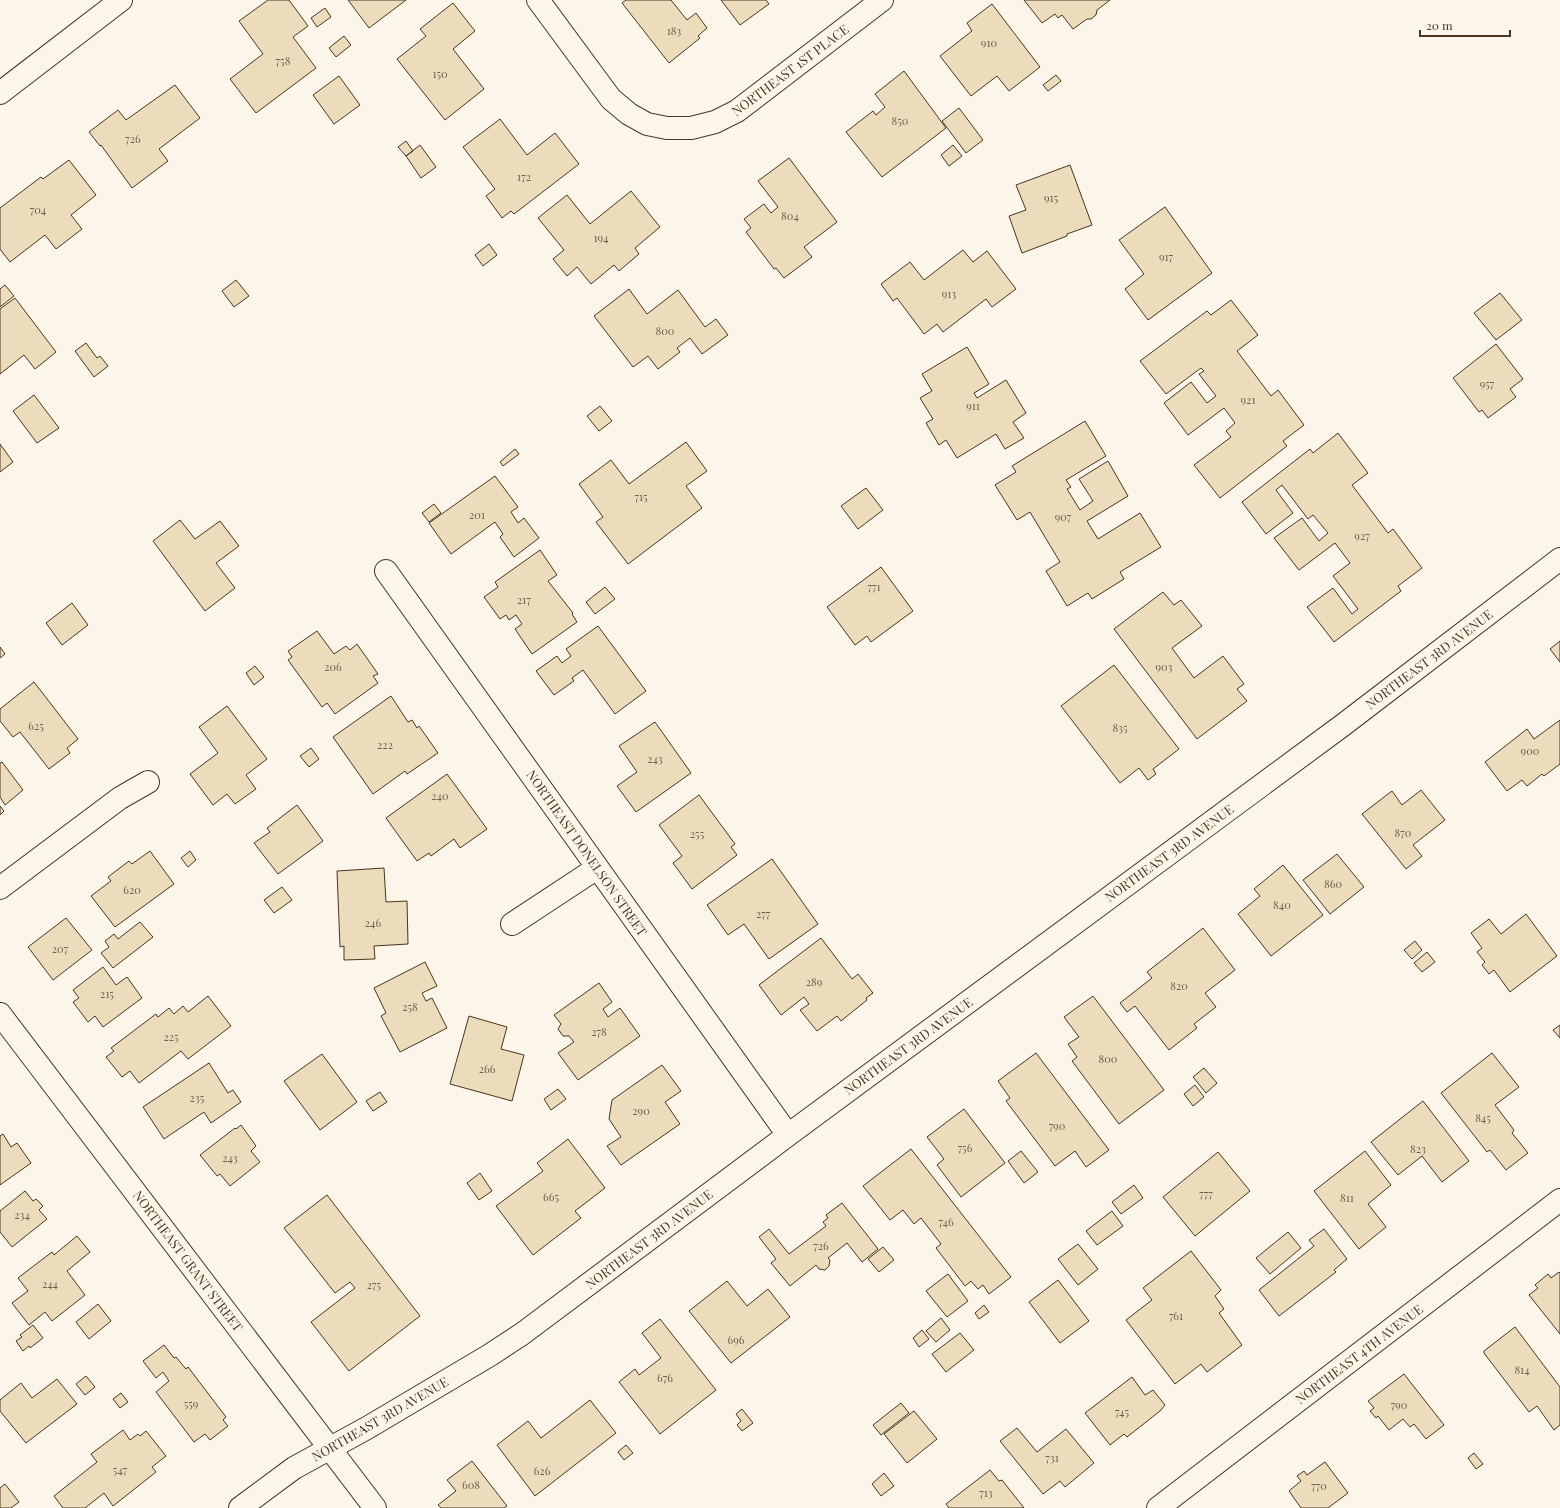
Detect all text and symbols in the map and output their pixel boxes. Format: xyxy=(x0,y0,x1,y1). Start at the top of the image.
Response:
scale bar xyxy=(1420,12,1510,38)
text: 20 m xyxy=(1426,17,1453,33)
street label: NORTHEAST 1ST PLACE xyxy=(728,20,852,119)
house number: 183 xyxy=(667,23,681,38)
house number: 910 xyxy=(981,35,998,50)
house number: 758 xyxy=(276,53,291,68)
house number: 150 xyxy=(432,66,448,81)
house number: 850 xyxy=(892,113,909,128)
house number: 726 xyxy=(125,131,141,146)
house number: 172 xyxy=(517,169,531,184)
house number: 915 xyxy=(1044,190,1058,205)
house number: 704 xyxy=(30,202,47,217)
house number: 804 xyxy=(781,208,799,223)
house number: 194 xyxy=(593,230,609,245)
house number: 917 xyxy=(1159,249,1174,264)
house number: 913 xyxy=(942,286,956,301)
house number: 800 xyxy=(656,323,675,338)
house number: 957 xyxy=(1480,376,1495,391)
house number: 921 xyxy=(1241,392,1255,407)
house number: 911 xyxy=(966,398,980,413)
house number: 715 xyxy=(635,489,648,504)
house number: 201 xyxy=(469,507,485,522)
house number: 907 xyxy=(1055,509,1072,524)
house number: 927 xyxy=(1354,528,1370,543)
house number: 771 xyxy=(867,579,881,594)
house number: 217 xyxy=(517,592,531,607)
street label: NORTHEAST 3RD AVENUE xyxy=(1362,605,1496,712)
house number: 206 xyxy=(324,659,342,674)
house number: 903 xyxy=(1155,659,1173,674)
house number: 625 xyxy=(28,718,44,733)
house number: 835 xyxy=(1112,720,1128,735)
house number: 222 xyxy=(377,737,393,752)
house number: 900 xyxy=(1521,743,1540,758)
house number: 243 xyxy=(647,751,663,766)
street label: NORTHEAST DONELSON STREET xyxy=(523,766,651,939)
house number: 240 xyxy=(431,788,449,803)
street label: NORTHEAST 3RD AVENUE xyxy=(1101,800,1236,905)
house number: 870 xyxy=(1395,825,1412,840)
house number: 255 xyxy=(690,826,705,841)
house number: 860 xyxy=(1324,876,1342,891)
house number: 620 xyxy=(123,882,141,897)
house number: 840 xyxy=(1273,897,1291,912)
house number: 277 xyxy=(756,906,771,921)
house number: 246 xyxy=(365,915,382,930)
house number: 207 xyxy=(52,941,69,956)
house number: 289 xyxy=(806,974,823,989)
house number: 820 xyxy=(1170,978,1188,993)
house number: 215 xyxy=(100,986,114,1001)
street label: NORTHEAST 3RD AVENUE xyxy=(840,993,975,1098)
house number: 258 xyxy=(402,999,418,1014)
house number: 278 xyxy=(591,1024,607,1039)
house number: 225 xyxy=(163,1029,179,1044)
house number: 800 xyxy=(1099,1051,1118,1066)
house number: 266 xyxy=(479,1061,496,1076)
house number: 235 xyxy=(190,1090,205,1105)
house number: 290 xyxy=(632,1103,650,1118)
house number: 845 xyxy=(1475,1110,1491,1125)
house number: 790 xyxy=(1049,1118,1066,1133)
house number: 756 xyxy=(958,1140,973,1155)
house number: 823 xyxy=(1410,1141,1426,1156)
house number: 243 xyxy=(222,1150,238,1165)
street label: NORTHEAST 3RD AVENUE xyxy=(582,1185,716,1292)
house number: 777 xyxy=(1199,1186,1213,1201)
street label: NORTHEAST GRANT STREET xyxy=(130,1187,247,1335)
house number: 665 xyxy=(543,1189,559,1204)
house number: 811 xyxy=(1340,1190,1354,1205)
house number: 234 xyxy=(14,1207,30,1222)
house number: 746 xyxy=(938,1214,954,1229)
house number: 726 xyxy=(813,1238,829,1253)
house number: 244 xyxy=(42,1276,59,1291)
house number: 275 xyxy=(367,1277,382,1292)
street label: NORTHEAST 4TH AVENUE xyxy=(1292,1300,1426,1407)
house number: 761 xyxy=(1169,1308,1183,1323)
house number: 696 xyxy=(728,1332,745,1347)
house number: 814 xyxy=(1514,1362,1530,1377)
house number: 676 xyxy=(657,1370,673,1385)
street label: NORTHEAST 3RD AVENUE xyxy=(308,1372,451,1465)
house number: 559 xyxy=(184,1396,199,1411)
house number: 790 xyxy=(1391,1397,1408,1412)
house number: 745 xyxy=(1115,1404,1129,1419)
house number: 731 xyxy=(1045,1450,1059,1465)
house number: 547 xyxy=(113,1462,128,1477)
house number: 626 xyxy=(534,1463,551,1478)
house number: 608 xyxy=(462,1477,480,1492)
house number: 770 xyxy=(1311,1478,1327,1493)
house number: 713 xyxy=(979,1485,993,1500)

